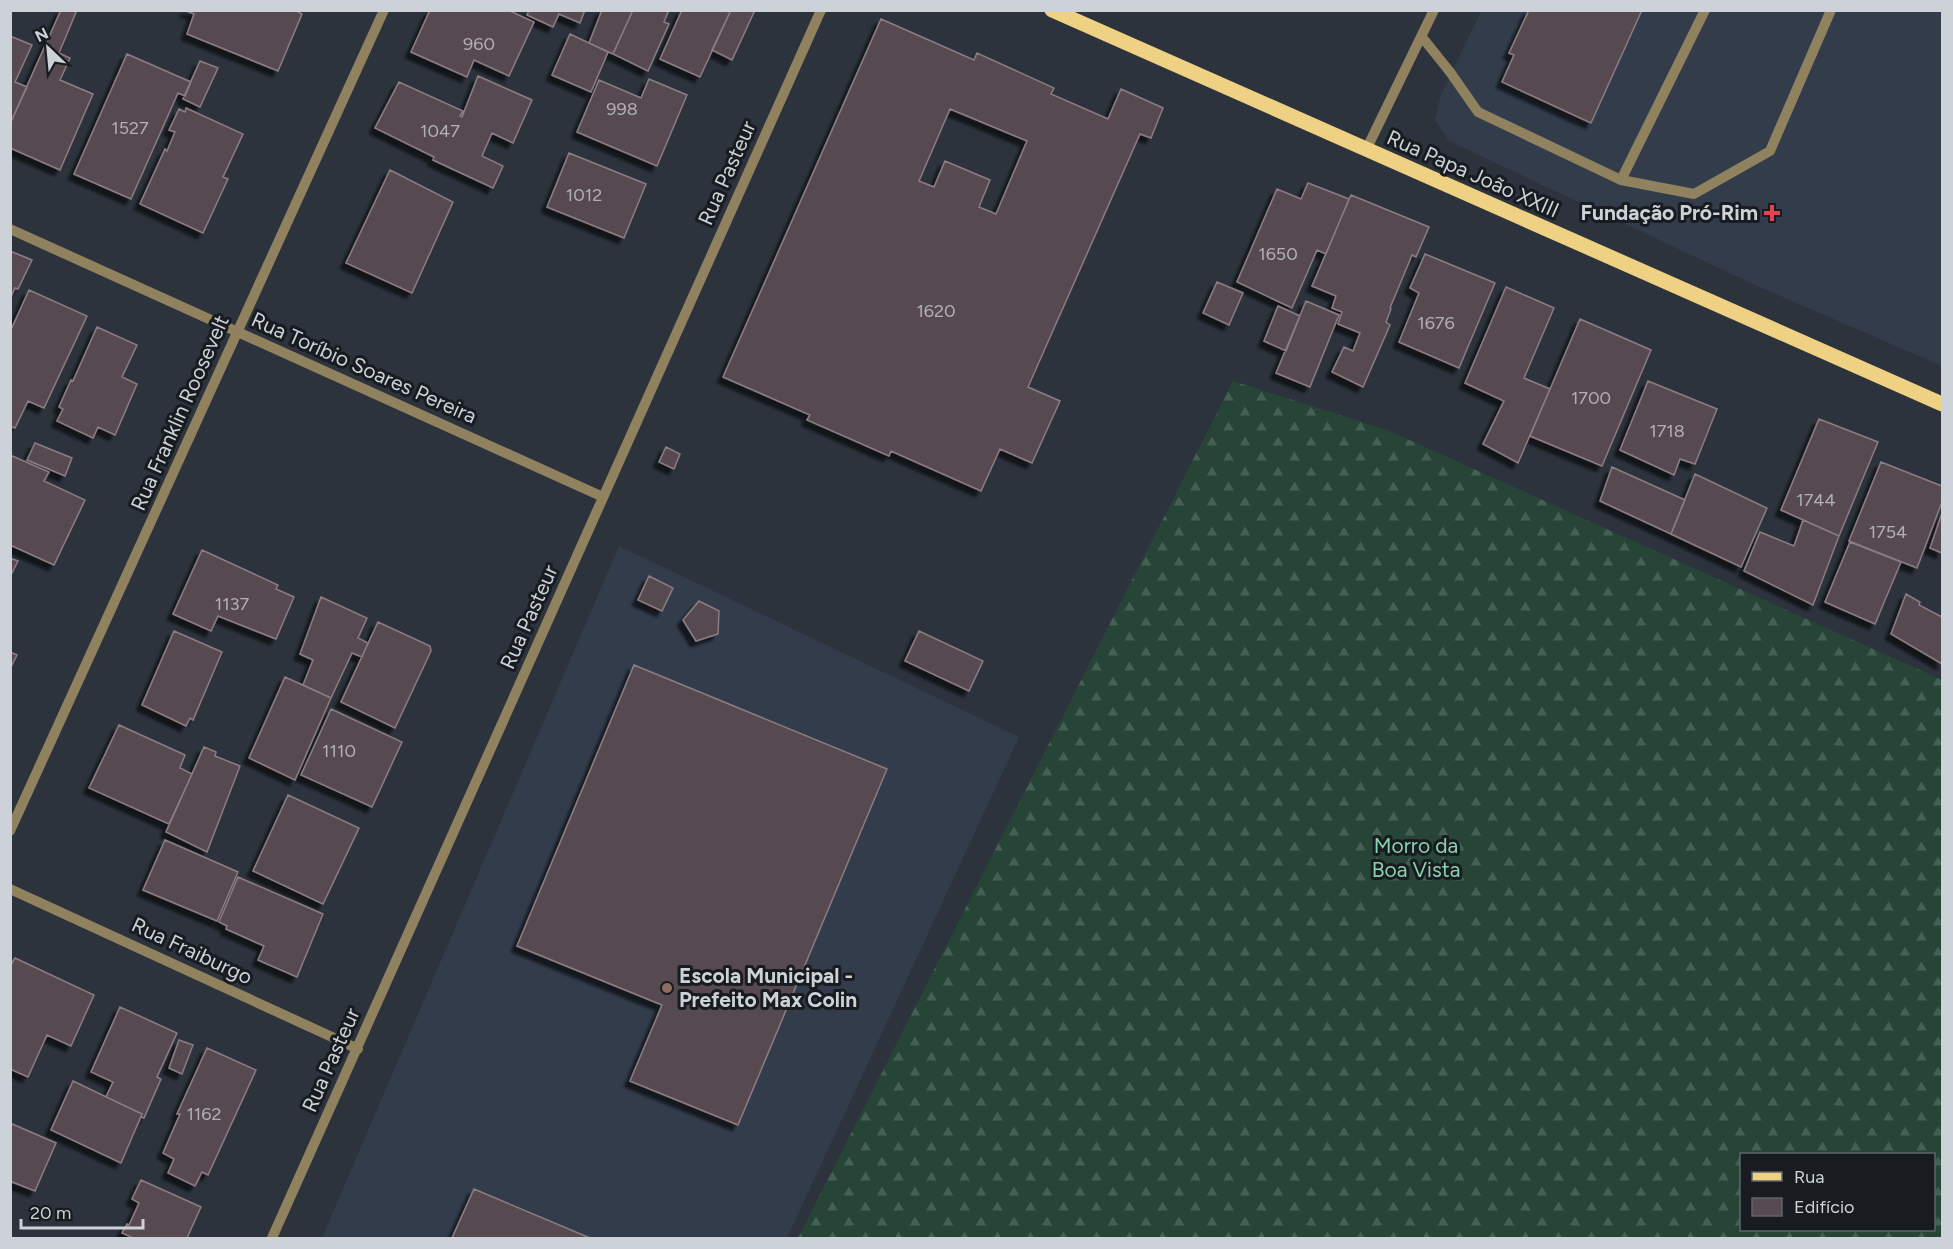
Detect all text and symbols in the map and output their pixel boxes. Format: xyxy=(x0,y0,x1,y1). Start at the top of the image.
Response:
north arrow xyxy=(18,18,78,78)
text: N xyxy=(32,24,51,46)
house number: 960 xyxy=(463,33,495,55)
house number: 998 xyxy=(606,98,638,120)
house number: 1527 xyxy=(111,117,149,139)
street label: Rua Pasteur xyxy=(692,117,761,229)
house number: 1047 xyxy=(420,120,460,142)
street label: Rua Papa João XXIII xyxy=(1383,124,1563,223)
house number: 1012 xyxy=(566,184,602,206)
place label: Fundação Pró-Rim xyxy=(1581,200,1758,225)
marker: Fundação Pró-Rim xyxy=(1763,204,1781,222)
house number: 1650 xyxy=(1258,243,1298,265)
house number: 1620 xyxy=(916,300,956,322)
street label: Rua Toríbio Soares Pereira xyxy=(248,307,481,429)
street label: Rua Franklin Roosevelt xyxy=(125,311,234,514)
house number: 1676 xyxy=(1417,312,1455,334)
house number: 1700 xyxy=(1571,387,1611,409)
house number: 1718 xyxy=(1649,420,1685,442)
house number: 1744 xyxy=(1796,489,1836,511)
house number: 1754 xyxy=(1869,521,1907,543)
street label: Rua Pasteur xyxy=(494,561,563,673)
house number: 1137 xyxy=(215,593,249,615)
house number: 1110 xyxy=(322,740,356,762)
park label: Morro da Boa Vista xyxy=(1372,833,1460,882)
street label: Rua Fraiburgo xyxy=(128,912,257,989)
place label: Escola Municipal - Prefeito Max Colin xyxy=(679,963,857,1012)
marker: Escola Municipal - Prefeito Max Colin xyxy=(660,981,674,995)
street label: Rua Pasteur xyxy=(296,1004,365,1116)
house number: 1162 xyxy=(186,1103,222,1125)
legend xyxy=(1740,1153,1935,1231)
text: Rua xyxy=(1794,1166,1825,1188)
scale bar xyxy=(21,1192,142,1230)
text: Edifício xyxy=(1794,1196,1855,1218)
text: 20 m xyxy=(30,1202,71,1224)

